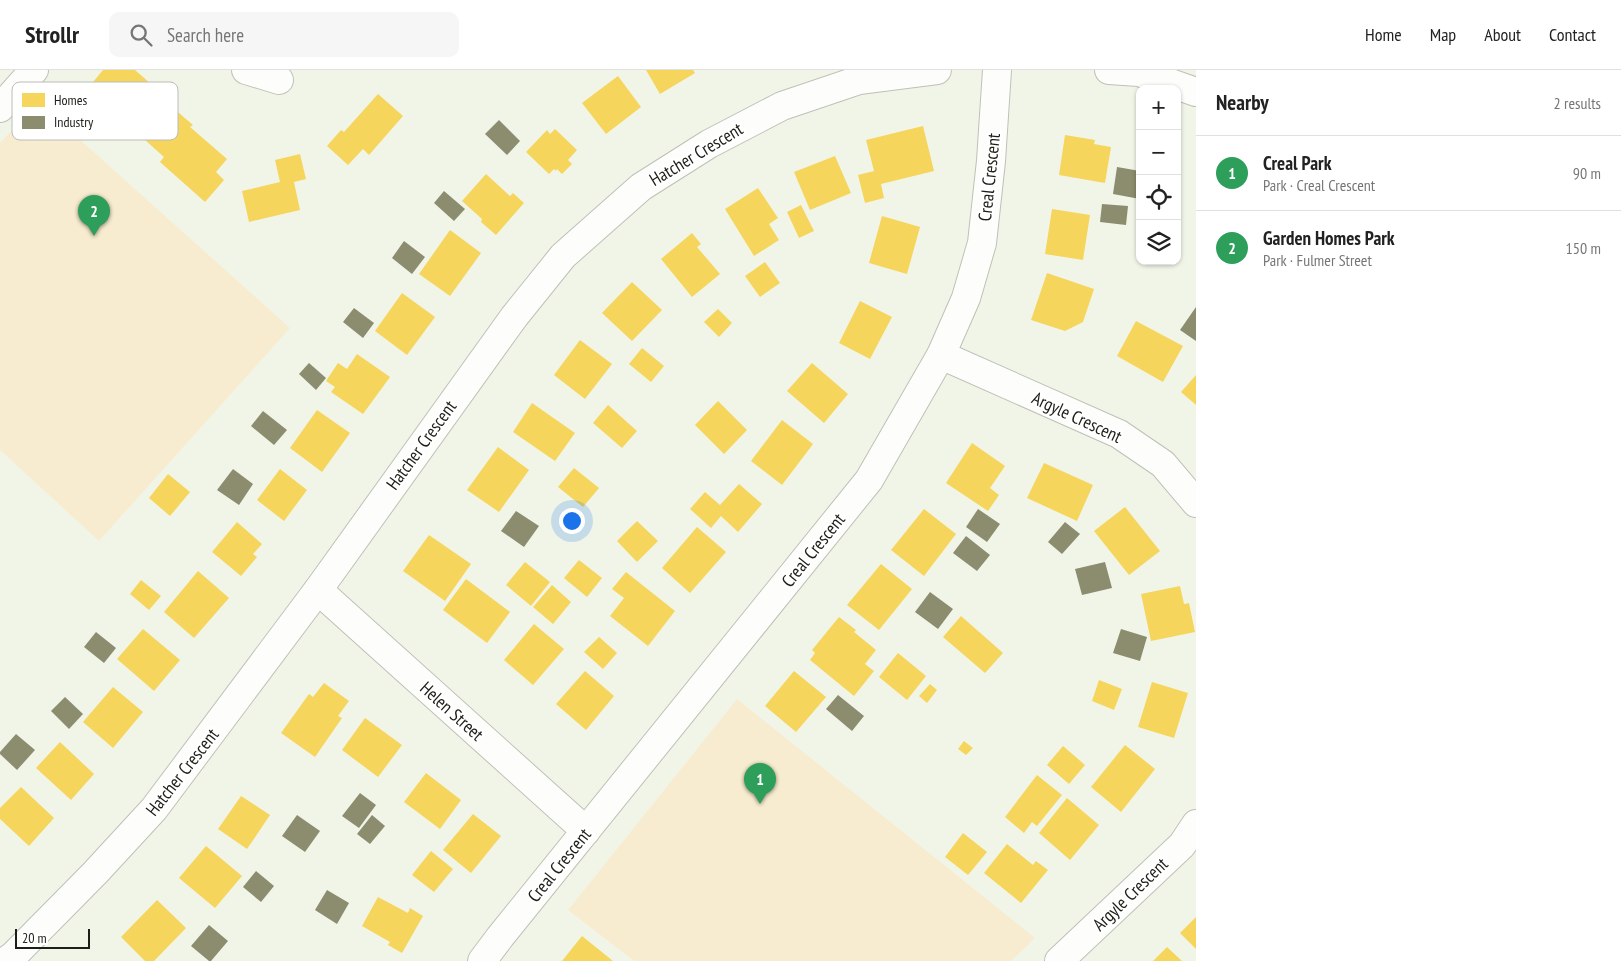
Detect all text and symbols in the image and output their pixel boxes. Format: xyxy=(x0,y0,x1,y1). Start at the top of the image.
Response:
search box xyxy=(109,12,459,57)
text: Strollr xyxy=(25,19,79,50)
icon: search xyxy=(127,21,155,49)
text: Search here xyxy=(167,23,244,47)
text: Home xyxy=(1365,23,1402,46)
text: Map xyxy=(1430,23,1456,46)
text: About xyxy=(1484,23,1521,46)
text: Contact xyxy=(1549,23,1596,46)
legend xyxy=(12,82,178,140)
map controls xyxy=(1136,85,1181,265)
button: + xyxy=(1136,85,1181,130)
text: Nearby xyxy=(1216,89,1269,116)
text: Homes xyxy=(54,91,87,109)
text: 2 results xyxy=(1554,93,1601,113)
text: Industry xyxy=(54,113,94,131)
street label: Hatcher Crescent xyxy=(645,117,747,191)
button: − xyxy=(1136,130,1181,175)
street label: Creal Crescent xyxy=(973,132,1005,222)
text: Creal Park xyxy=(1263,151,1331,175)
text: 1 xyxy=(1228,163,1236,183)
text: 90 m xyxy=(1573,163,1601,183)
button: locate xyxy=(1136,175,1181,220)
text: Park · Creal Crescent xyxy=(1263,175,1375,195)
pin: 2 xyxy=(78,195,110,236)
button: layers xyxy=(1136,220,1181,265)
text: Garden Homes Park xyxy=(1263,226,1395,250)
text: 2 xyxy=(1228,238,1236,258)
text: 150 m xyxy=(1566,238,1601,258)
text: Park · Fulmer Street xyxy=(1263,250,1372,270)
street label: Argyle Crescent xyxy=(1029,386,1126,448)
street label: Hatcher Crescent xyxy=(381,396,461,494)
your location xyxy=(559,508,585,534)
street label: Creal Crescent xyxy=(776,508,850,592)
street label: Helen Street xyxy=(415,676,489,746)
street label: Hatcher Crescent xyxy=(141,724,223,820)
pin: 1 xyxy=(744,763,776,804)
street label: Creal Crescent xyxy=(522,823,596,907)
street label: Argyle Crescent xyxy=(1087,852,1173,936)
scale bar xyxy=(15,926,90,949)
text: 20 m xyxy=(22,929,47,947)

